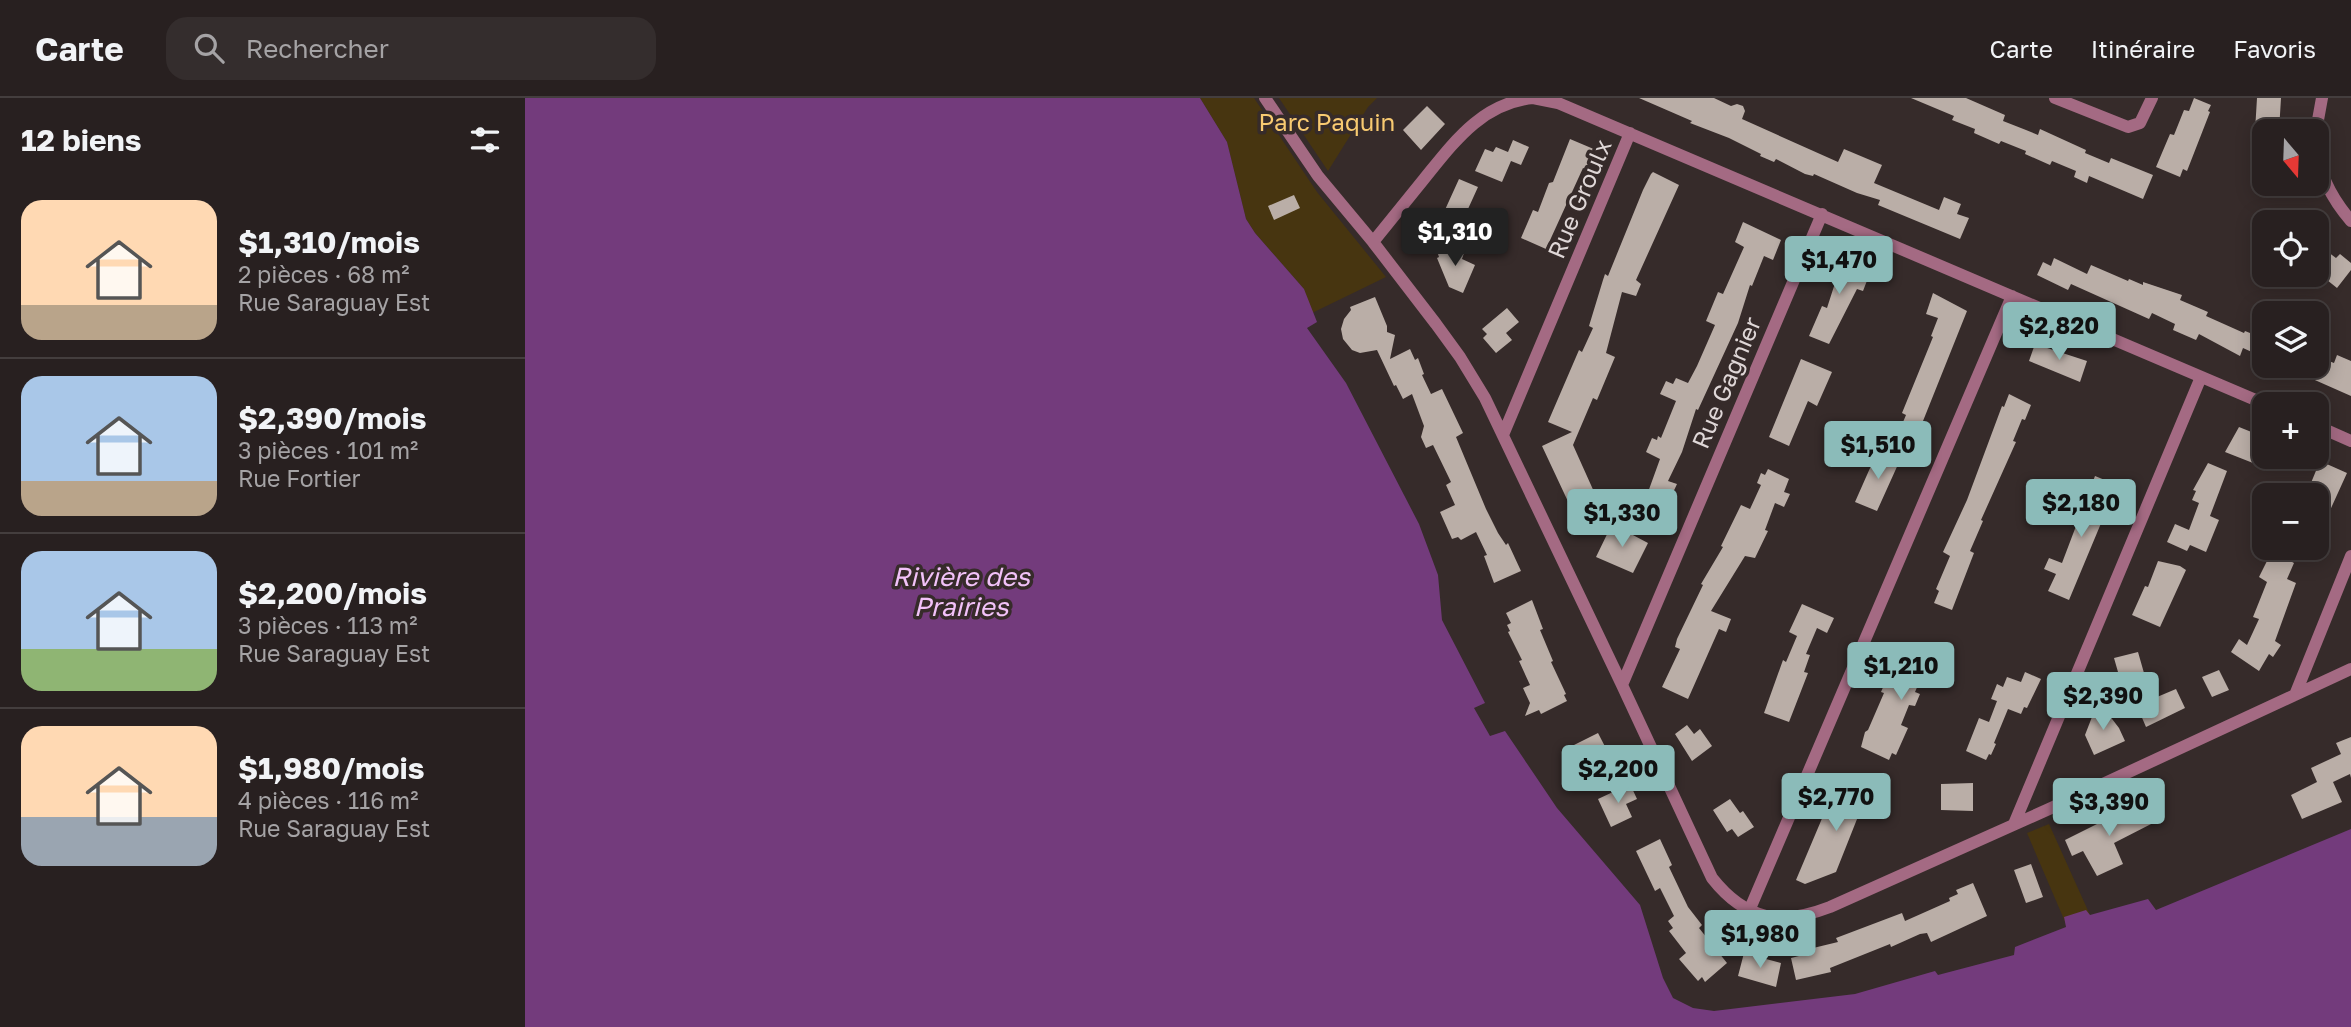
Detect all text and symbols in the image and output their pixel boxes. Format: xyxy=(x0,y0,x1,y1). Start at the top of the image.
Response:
search box xyxy=(166,17,656,80)
text: Carte xyxy=(35,29,124,68)
icon: search xyxy=(190,29,228,67)
text: Rechercher xyxy=(246,33,389,64)
text: Carte xyxy=(1990,34,2053,63)
text: Itinéraire xyxy=(2091,34,2195,63)
text: Favoris xyxy=(2233,34,2316,63)
park label: Parc Paquin xyxy=(1259,107,1395,136)
north arrow xyxy=(2252,119,2329,196)
map controls xyxy=(2252,119,2329,560)
icon: filters xyxy=(466,121,504,159)
text: 12 biens xyxy=(21,122,142,158)
street label: Rue Groulx xyxy=(1541,134,1617,262)
pin: $1,310 xyxy=(1398,208,1512,268)
button: locate xyxy=(2252,210,2329,287)
text: $1,310 xyxy=(1417,217,1493,245)
text: $1,310/mois xyxy=(238,224,420,260)
icon: home xyxy=(77,228,161,312)
pin: $1,470 xyxy=(1782,236,1896,296)
text: $1,470 xyxy=(1801,245,1877,273)
text: 2 pièces · 68 m² xyxy=(238,260,410,288)
text: Rue Saraguay Est xyxy=(238,288,430,316)
button: layers xyxy=(2252,301,2329,378)
pin: $2,820 xyxy=(2002,302,2116,362)
text: $2,820 xyxy=(2019,311,2099,339)
street label: Rue Gagnier xyxy=(1685,312,1766,453)
button: + xyxy=(2252,392,2329,469)
text: $2,390/mois xyxy=(238,400,427,436)
icon: home xyxy=(77,404,161,488)
pin: $1,510 xyxy=(1821,422,1935,481)
text: $1,510 xyxy=(1840,430,1916,458)
text: 3 pièces · 101 m² xyxy=(238,436,418,464)
text: Rue Fortier xyxy=(238,464,361,492)
pin: $2,180 xyxy=(2024,480,2138,539)
button: − xyxy=(2252,483,2329,560)
text: $2,180 xyxy=(2042,488,2120,516)
pin: $1,330 xyxy=(1565,490,1679,549)
text: $1,330 xyxy=(1583,498,1661,526)
water label: Rivière des Prairies xyxy=(892,561,1031,622)
text: $2,200/mois xyxy=(238,575,427,611)
icon: home xyxy=(77,579,161,663)
text: 3 pièces · 113 m² xyxy=(238,611,417,639)
text: Rue Saraguay Est xyxy=(238,639,430,667)
pin: $1,210 xyxy=(1844,642,1958,702)
text: $1,210 xyxy=(1863,651,1939,679)
pin: $2,390 xyxy=(2046,672,2160,732)
text: $2,390 xyxy=(2063,681,2143,709)
pin: $2,200 xyxy=(1561,746,1675,805)
text: $1,980/mois xyxy=(238,750,425,786)
icon: home xyxy=(77,754,161,838)
text: $2,200 xyxy=(1578,754,1658,782)
pin: $2,770 xyxy=(1779,774,1893,833)
pin: $3,390 xyxy=(2052,778,2166,838)
text: $2,770 xyxy=(1798,782,1874,810)
text: 4 pièces · 116 m² xyxy=(238,786,419,814)
text: $3,390 xyxy=(2069,787,2149,815)
text: Rue Saraguay Est xyxy=(238,814,430,842)
pin: $1,980 xyxy=(1703,910,1817,970)
text: $1,980 xyxy=(1721,919,1799,947)

